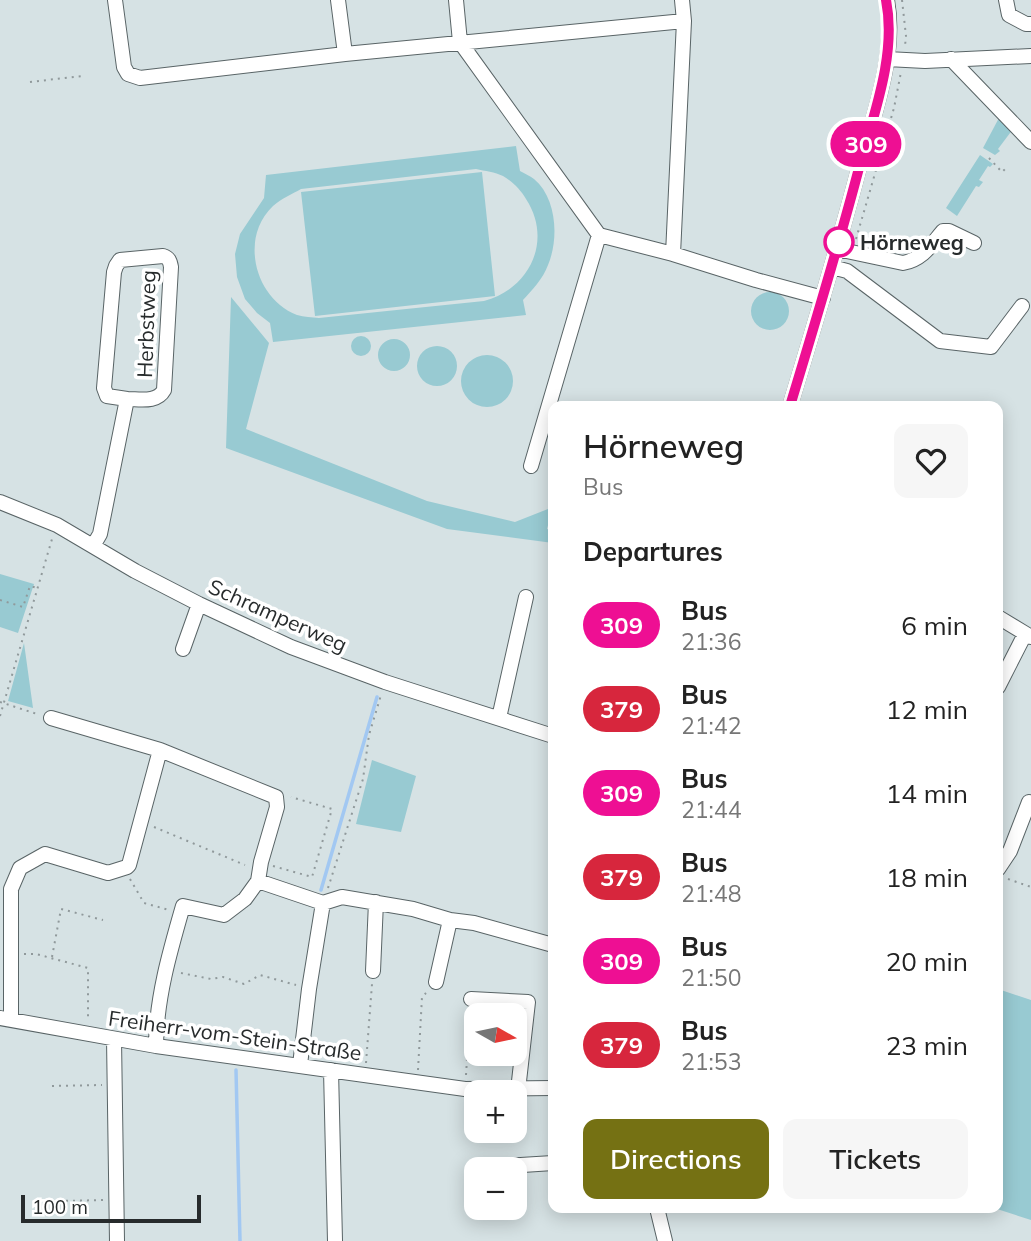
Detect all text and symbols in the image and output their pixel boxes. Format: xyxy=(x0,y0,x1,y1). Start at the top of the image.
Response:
line badge: 309 xyxy=(826,121,906,167)
text: 309 xyxy=(844,129,888,159)
marker: Hörneweg xyxy=(824,227,854,257)
place label: Hörneweg xyxy=(860,229,964,255)
street label: Herbstweg xyxy=(131,270,161,378)
button: heart xyxy=(894,424,968,498)
text: Hörneweg xyxy=(583,425,744,466)
text: Bus xyxy=(583,472,623,501)
text: Departures xyxy=(583,535,723,568)
street label: Schramperweg xyxy=(205,573,351,657)
text: Bus xyxy=(681,594,727,627)
text: 6 min xyxy=(901,609,968,642)
text: 309 xyxy=(600,610,643,640)
text: 21:36 xyxy=(681,627,741,656)
text: Bus xyxy=(681,678,727,711)
text: 12 min xyxy=(886,693,968,726)
text: 379 xyxy=(600,694,643,724)
text: 21:42 xyxy=(681,711,741,740)
text: Bus xyxy=(681,762,727,795)
text: 14 min xyxy=(886,777,968,810)
text: 309 xyxy=(600,778,643,808)
text: 21:44 xyxy=(681,795,741,824)
text: Bus xyxy=(681,846,727,879)
text: 18 min xyxy=(886,861,968,894)
text: 379 xyxy=(600,862,643,892)
text: 21:48 xyxy=(681,879,741,908)
text: Bus xyxy=(681,930,727,963)
text: 20 min xyxy=(886,945,968,978)
text: 309 xyxy=(600,946,643,976)
text: 21:50 xyxy=(681,963,741,992)
north arrow xyxy=(464,1003,527,1066)
map controls xyxy=(464,1003,527,1220)
street label: Freiherr-vom-Stein-Straße xyxy=(107,1004,363,1066)
text: Bus xyxy=(681,1014,727,1047)
text: 23 min xyxy=(886,1029,968,1062)
text: 379 xyxy=(600,1030,643,1060)
text: 21:53 xyxy=(681,1047,741,1076)
button: + xyxy=(464,1080,527,1143)
button: Directions xyxy=(583,1119,769,1199)
button: Tickets xyxy=(783,1119,968,1199)
button: − xyxy=(464,1157,527,1220)
scale bar xyxy=(21,1192,201,1224)
text: 100 m xyxy=(32,1195,88,1219)

